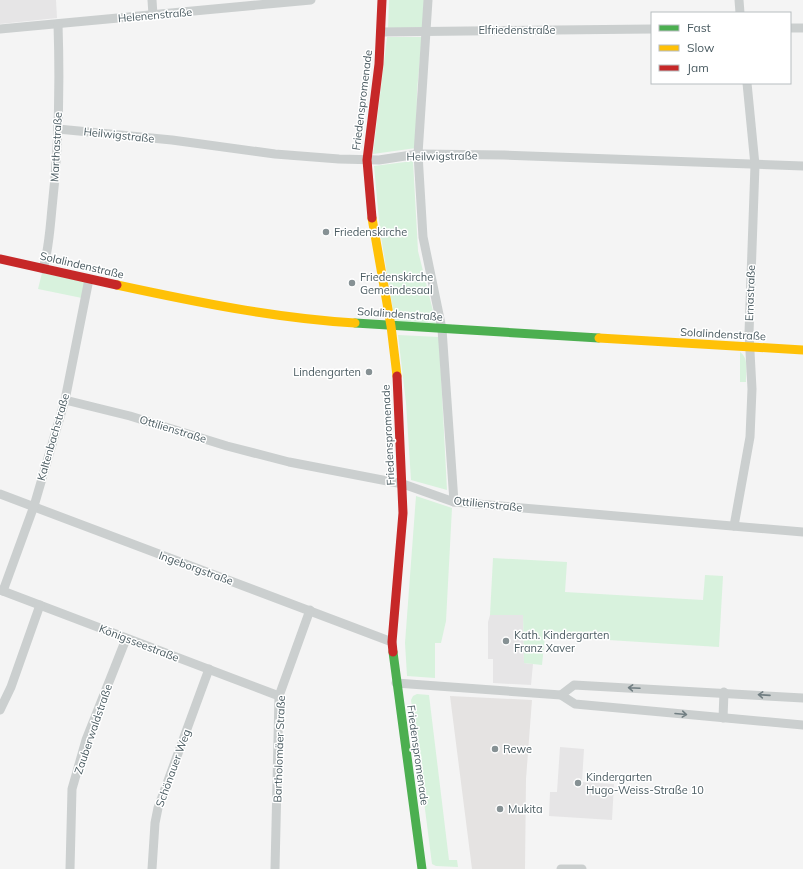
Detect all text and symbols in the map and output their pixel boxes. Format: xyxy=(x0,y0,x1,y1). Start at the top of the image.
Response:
street label: Helenenstraße xyxy=(117,5,193,25)
legend xyxy=(651,12,791,84)
text: Fast xyxy=(687,20,711,35)
street label: Elfriedenstraße xyxy=(478,23,556,37)
text: Slow xyxy=(687,40,715,55)
street label: Friedenspromenade xyxy=(349,49,375,151)
text: Jam xyxy=(687,60,709,75)
street label: Marthastraße xyxy=(47,112,65,182)
street label: Heilwigstraße xyxy=(83,124,155,146)
street label: Heilwigstraße xyxy=(406,148,478,164)
place label: Friedenskirche xyxy=(334,225,407,239)
marker: Friedenskirche xyxy=(321,227,331,237)
street label: Solalindenstraße xyxy=(39,249,125,281)
street label: Ernastraße xyxy=(742,265,758,321)
place label: Friedenskirche Gemeindesaal xyxy=(360,270,433,297)
marker: Friedenskirche Gemeindesaal xyxy=(347,278,357,288)
street label: Solalindenstraße xyxy=(357,304,443,324)
street label: Solalindenstraße xyxy=(680,325,766,343)
place label: Lindengarten xyxy=(293,365,361,379)
marker: Lindengarten xyxy=(364,367,374,377)
street label: Friedenspromenade xyxy=(378,384,398,486)
street label: Kaltenbachstraße xyxy=(34,392,72,482)
street label: Ottilienstraße xyxy=(138,412,208,446)
street label: Ottilienstraße xyxy=(453,493,523,515)
street label: Ingeborgstraße xyxy=(157,548,235,588)
street label: Königsseestraße xyxy=(97,621,181,665)
place label: Kath. Kindergarten Franz Xaver xyxy=(514,628,610,655)
marker: Kath. Kindergarten Franz Xaver xyxy=(501,636,511,646)
street label: Zauberwaldstraße xyxy=(71,682,115,776)
one-way arrow xyxy=(628,684,641,691)
one-way arrow xyxy=(758,691,771,699)
street label: Bartholomäer Straße xyxy=(270,695,288,803)
street label: Friedenspromenade xyxy=(404,704,432,806)
one-way arrow xyxy=(674,710,687,717)
street label: Schönauer Weg xyxy=(152,727,194,809)
place label: Rewe xyxy=(503,742,532,756)
marker: Rewe xyxy=(490,744,500,754)
place label: Kindergarten Hugo-Weiss-Straße 10 xyxy=(586,770,704,797)
marker: Kindergarten Hugo-Weiss-Straße 10 xyxy=(573,778,583,788)
place label: Mukita xyxy=(508,802,543,816)
marker: Mukita xyxy=(495,804,505,814)

